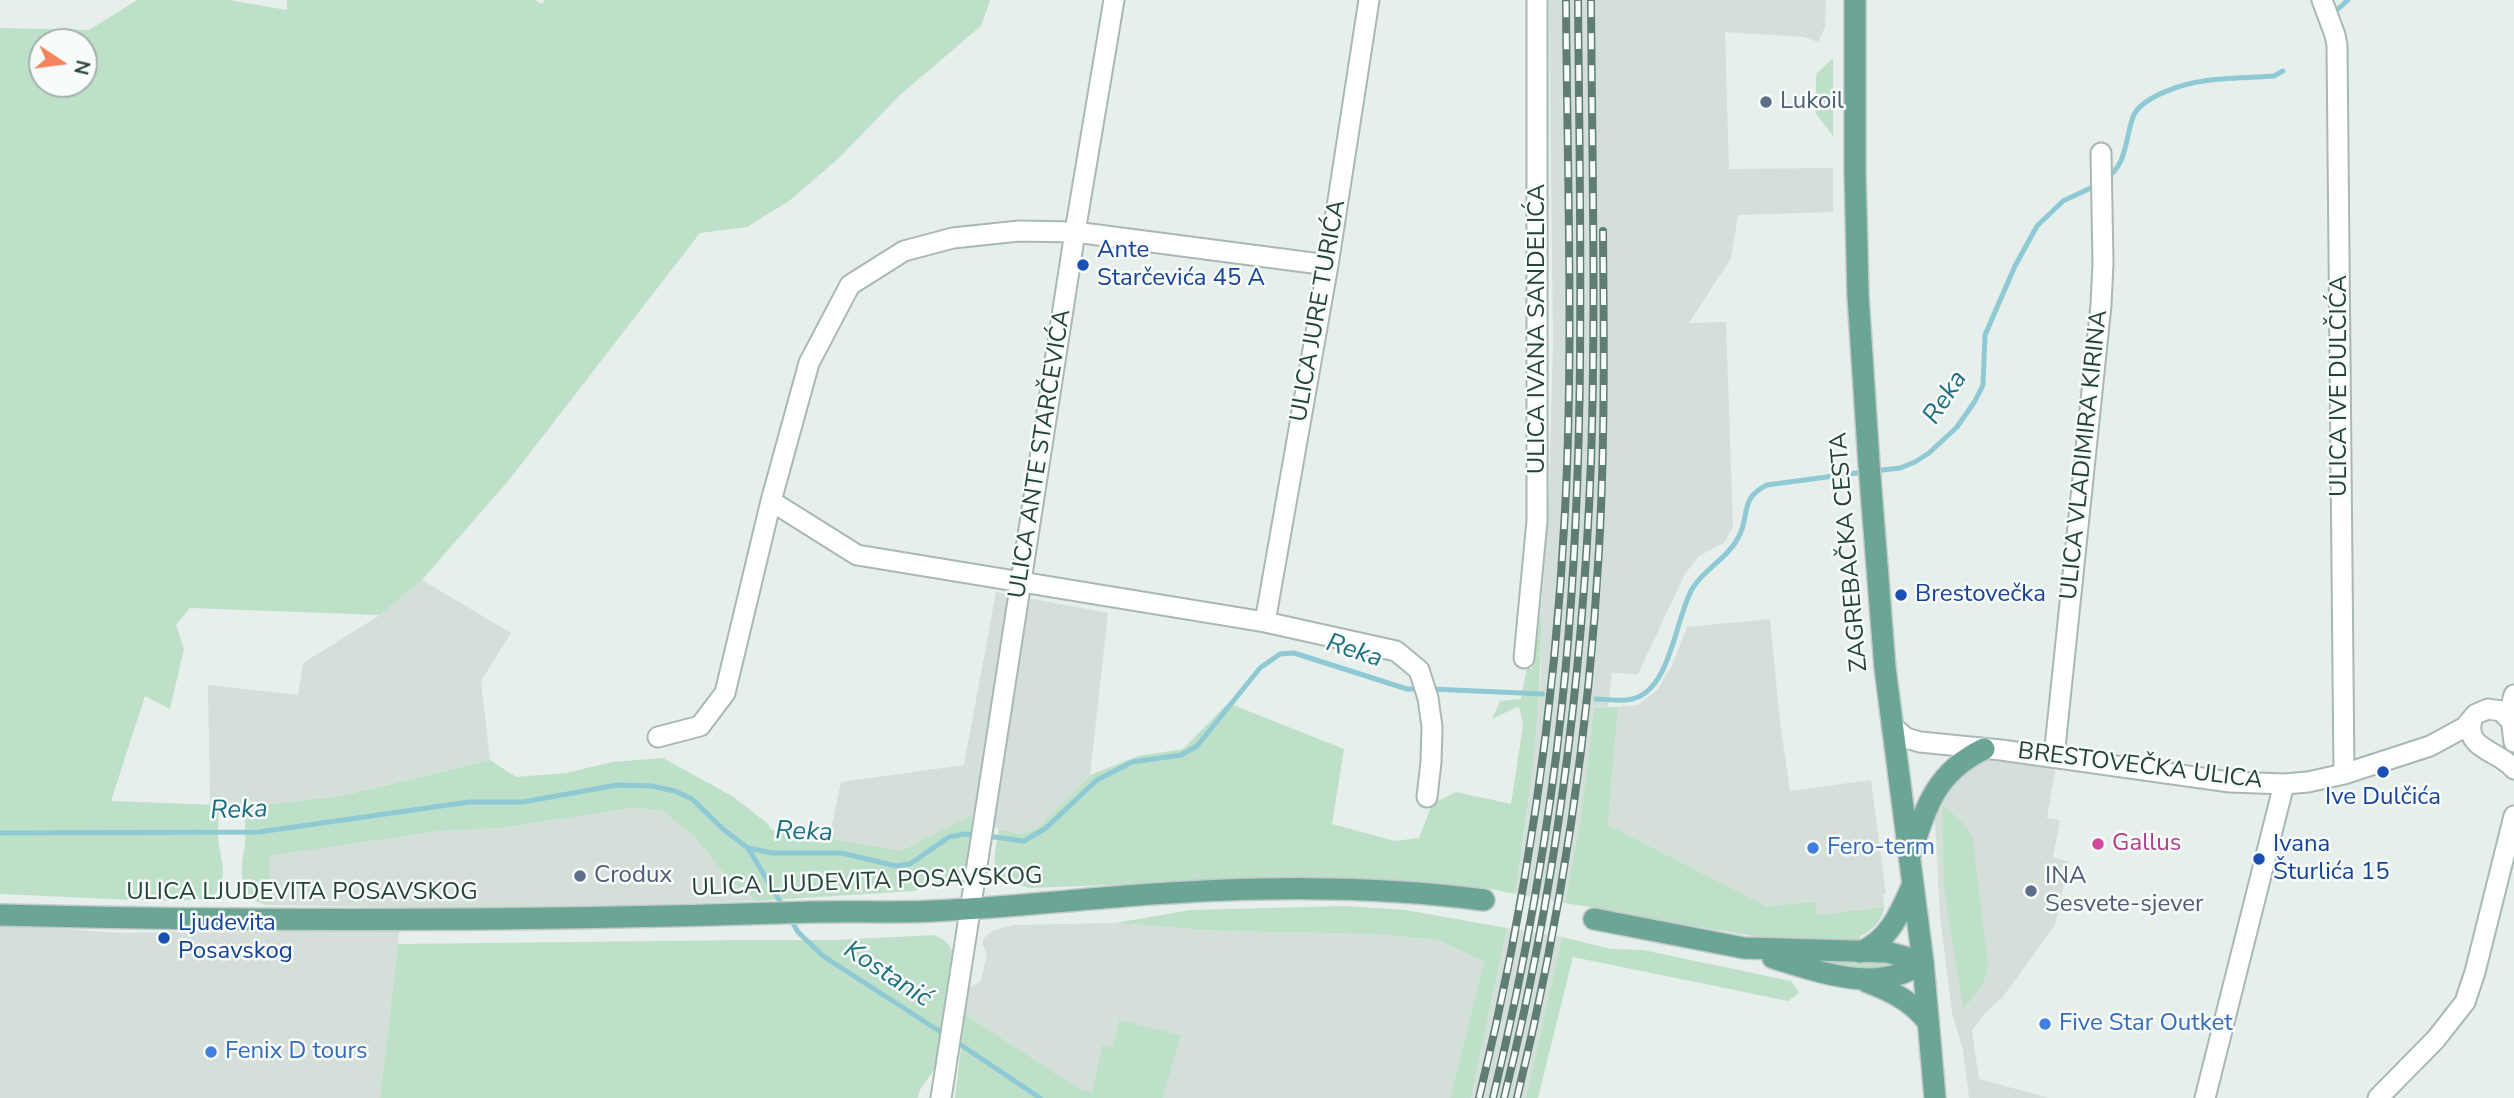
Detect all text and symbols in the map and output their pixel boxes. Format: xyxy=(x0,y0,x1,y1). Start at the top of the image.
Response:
north arrow xyxy=(28,28,98,98)
text: N xyxy=(67,57,96,77)
place label: Lukoil xyxy=(1780,88,1844,116)
marker: Lukoil xyxy=(1758,94,1774,110)
street label: ULICA IVANA SANDELIĆA xyxy=(1524,184,1552,474)
street label: ULICA JURE TURIĆA xyxy=(1285,198,1353,424)
place label: Ante Starčevića 45 A xyxy=(1097,237,1265,293)
marker: Ante Starčevića 45 A xyxy=(1075,257,1091,273)
street label: ULICA IVE DULČIĆA xyxy=(2326,275,2354,497)
street label: ULICA ANTE STARČEVIĆA xyxy=(1004,307,1078,601)
street label: ULICA VLADIMIRA KIRINA xyxy=(2055,309,2115,601)
water label: Reka xyxy=(1917,365,1975,431)
street label: ZAGREBAČKA CESTA xyxy=(1825,431,1875,673)
place label: Brestovečka xyxy=(1915,581,2046,609)
marker: Brestovečka xyxy=(1893,587,1909,603)
water label: Reka xyxy=(1322,628,1386,676)
street label: BRESTOVEČKA ULICA xyxy=(2016,738,2264,796)
marker: Ive Dulčića xyxy=(2375,764,2391,780)
place label: Ive Dulčića xyxy=(2325,784,2441,812)
water label: Reka xyxy=(210,794,268,828)
water label: Reka xyxy=(775,816,833,850)
place label: Gallus xyxy=(2112,830,2181,858)
place label: Ivana Šturlića 15 xyxy=(2273,831,2390,887)
place label: Fero-term xyxy=(1827,834,1935,862)
marker: Gallus xyxy=(2090,836,2106,852)
marker: Fero-term xyxy=(1805,840,1821,856)
marker: Ivana Šturlića 15 xyxy=(2251,851,2267,867)
place label: Crodux xyxy=(594,862,672,890)
street label: ULICA LJUDEVITA POSAVSKOG xyxy=(691,862,1043,904)
place label: INA Sesvete-sjever xyxy=(2045,863,2204,919)
marker: Crodux xyxy=(572,868,588,884)
street label: ULICA LJUDEVITA POSAVSKOG xyxy=(126,879,478,907)
marker: INA Sesvete-sjever xyxy=(2023,883,2039,899)
place label: Ljudevita Posavskog xyxy=(178,910,293,966)
marker: Ljudevita Posavskog xyxy=(156,930,172,946)
water label: Kostanić xyxy=(837,935,937,1015)
place label: Five Star Outket xyxy=(2059,1010,2233,1038)
marker: Five Star Outket xyxy=(2037,1016,2053,1032)
place label: Fenix D tours xyxy=(225,1038,368,1066)
marker: Fenix D tours xyxy=(203,1044,219,1060)

